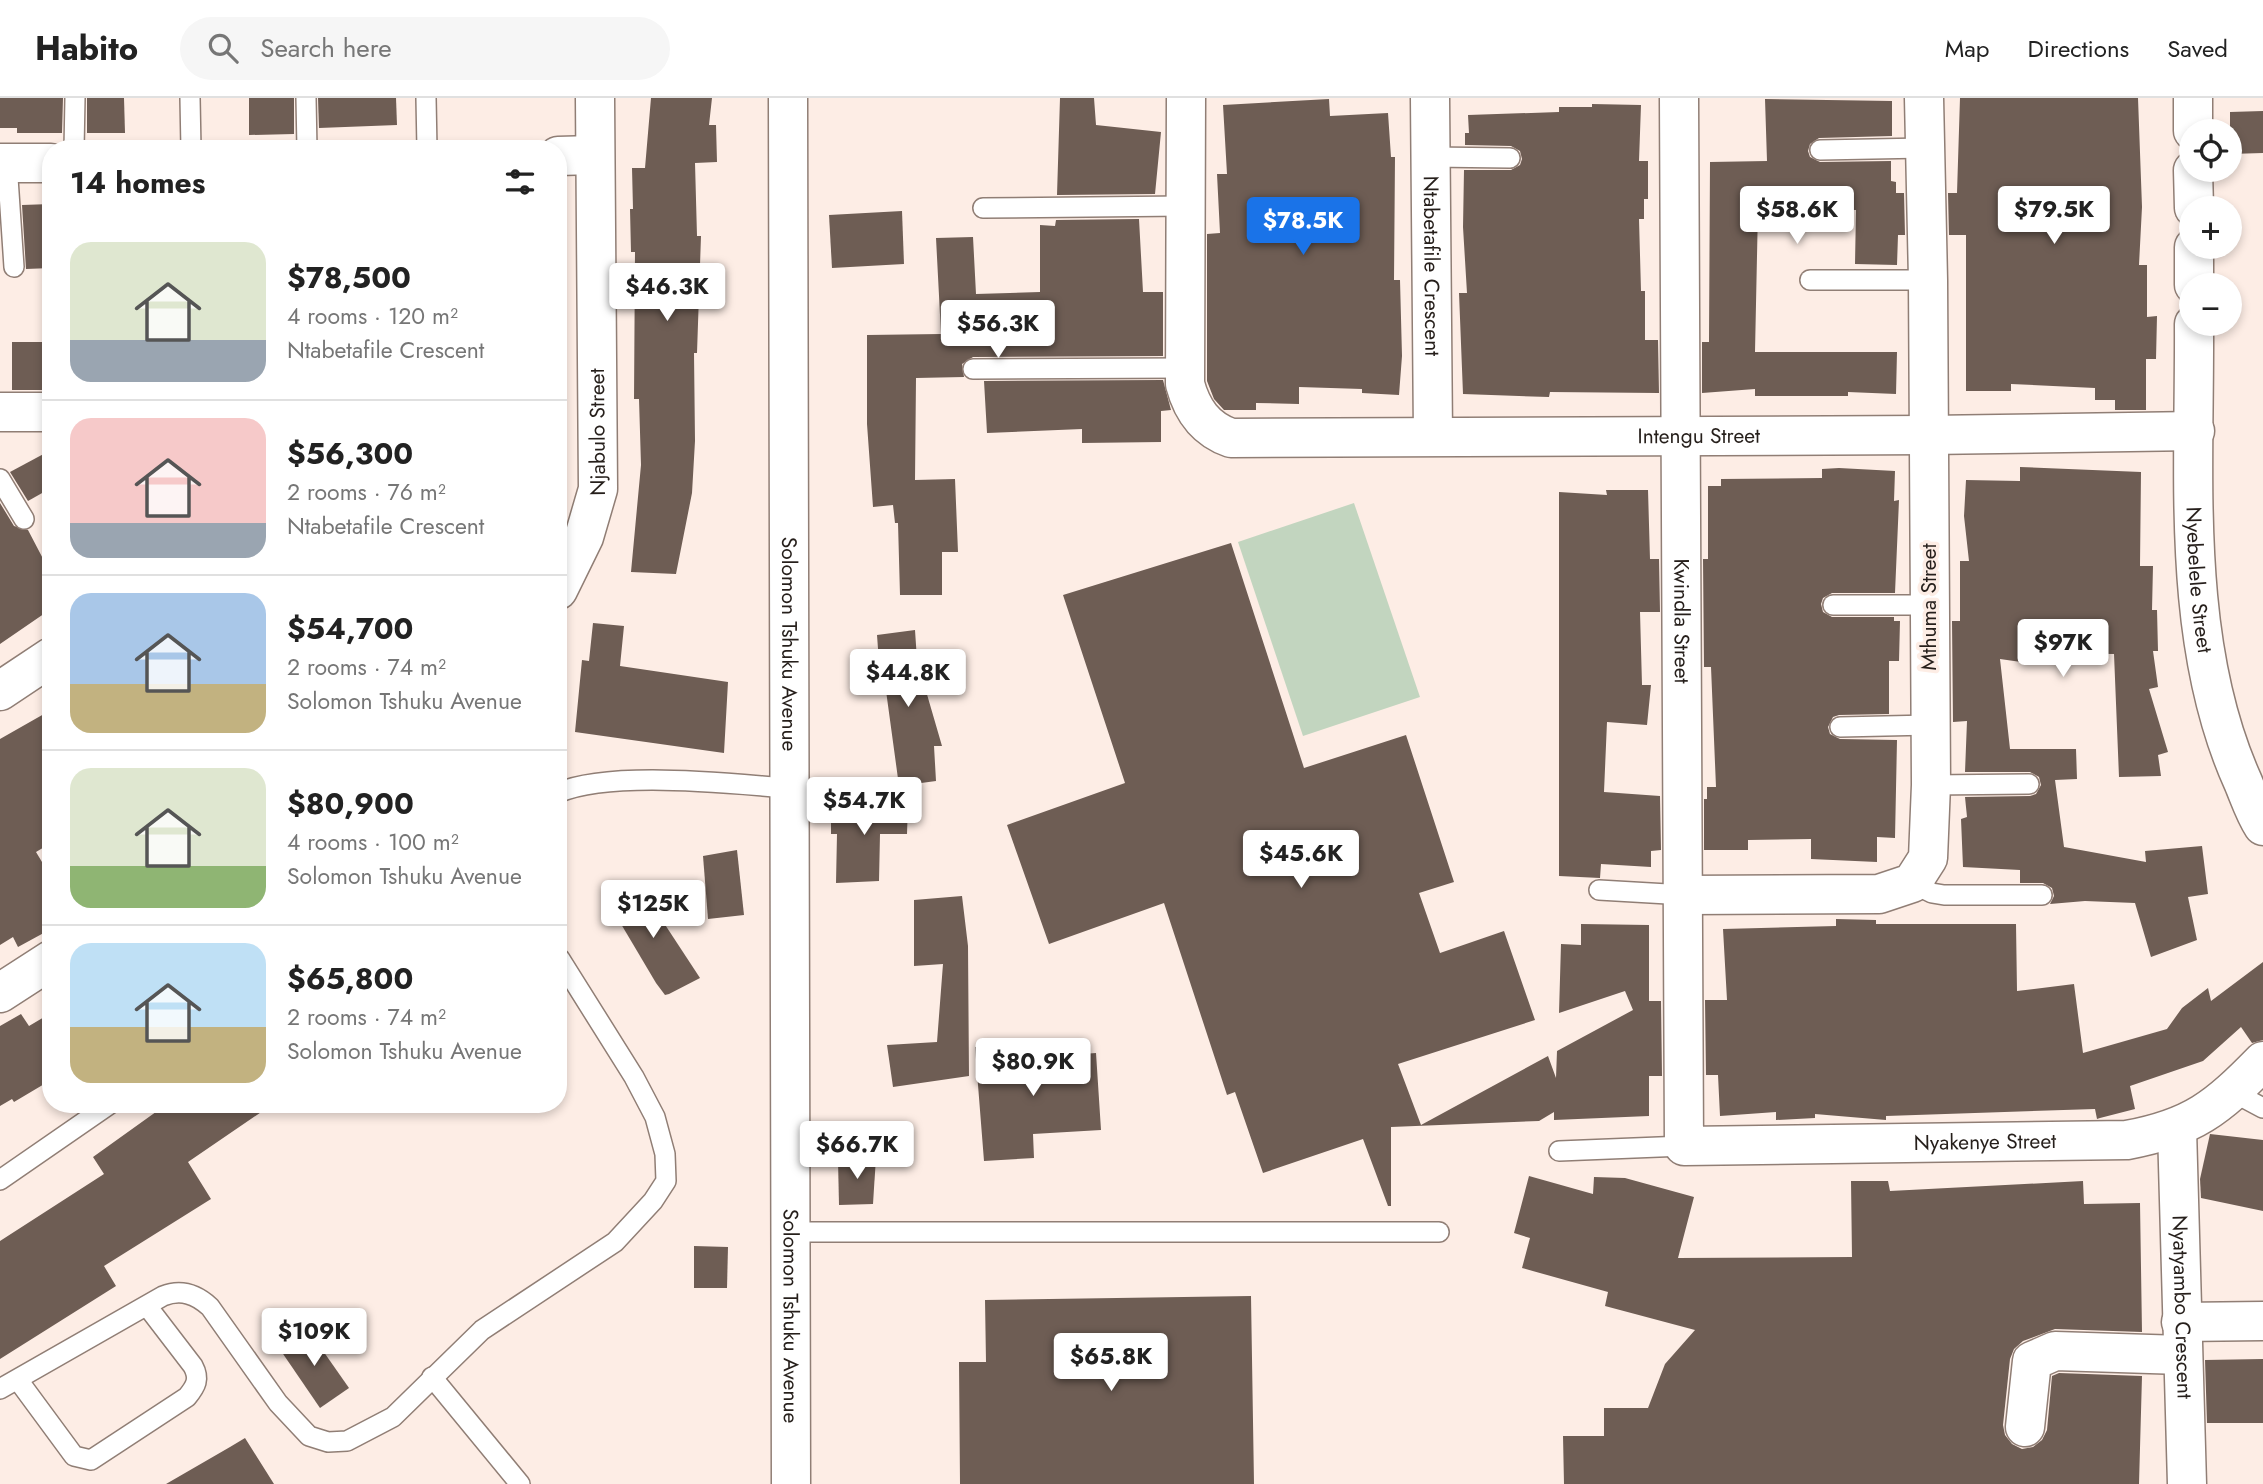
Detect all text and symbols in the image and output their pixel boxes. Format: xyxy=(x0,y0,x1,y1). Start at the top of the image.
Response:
search box xyxy=(180,17,670,80)
text: Habito xyxy=(35,25,138,72)
icon: search xyxy=(204,29,242,67)
text: Search here xyxy=(260,29,392,67)
text: Map xyxy=(1945,31,1990,66)
text: Directions xyxy=(2028,31,2129,66)
text: Saved xyxy=(2167,31,2228,66)
map controls xyxy=(2179,119,2242,336)
button: locate xyxy=(2179,119,2242,182)
text: 14 homes xyxy=(70,161,205,204)
icon: filters xyxy=(501,163,539,201)
street label: Ntabetafile Crescent xyxy=(1416,176,1447,356)
pin: $58.6K xyxy=(1740,186,1854,246)
pin: $79.5K xyxy=(1997,186,2111,246)
text: $58.6K xyxy=(1756,192,1838,226)
text: $79.5K xyxy=(2014,192,2094,226)
button: + xyxy=(2179,196,2242,259)
pin: $78.5K xyxy=(1246,198,1360,257)
text: $78.5K xyxy=(1263,203,1343,237)
text: $78,500 xyxy=(287,256,411,299)
pin: $46.3K xyxy=(610,264,724,323)
text: $46.3K xyxy=(625,269,709,303)
icon: home xyxy=(126,270,210,354)
button: − xyxy=(2179,273,2242,336)
text: 4 rooms · 120 m² xyxy=(287,299,458,333)
pin: $56.3K xyxy=(941,300,1055,360)
text: $56.3K xyxy=(957,306,1039,340)
text: Ntabetafile Crescent xyxy=(287,333,484,367)
street label: Njabulo Street xyxy=(582,368,613,496)
street label: Intengu Street xyxy=(1637,421,1760,451)
text: $56,300 xyxy=(287,432,413,475)
icon: home xyxy=(126,446,210,530)
text: 2 rooms · 76 m² xyxy=(287,475,446,509)
street label: Nyebelele Street xyxy=(2178,506,2220,655)
text: Ntabetafile Crescent xyxy=(287,509,484,543)
street label: Solomon Tshuku Avenue xyxy=(774,537,804,751)
street label: Mthuma Street xyxy=(1914,544,1944,671)
street label: Kwindla Street xyxy=(1666,558,1697,684)
text: $54,700 xyxy=(287,607,413,650)
pin: $97K xyxy=(2022,620,2104,679)
icon: home xyxy=(126,621,210,705)
text: $97K xyxy=(2034,625,2092,659)
text: 2 rooms · 74 m² xyxy=(287,650,446,684)
pin: $44.8K xyxy=(851,650,965,709)
text: $44.8K xyxy=(866,655,950,689)
text: Solomon Tshuku Avenue xyxy=(287,684,522,718)
pin: $54.7K xyxy=(807,778,921,837)
text: $80,900 xyxy=(287,782,414,825)
text: $54.7K xyxy=(823,783,905,817)
icon: home xyxy=(126,796,210,880)
text: 4 rooms · 100 m² xyxy=(287,825,459,859)
pin: $45.6K xyxy=(1244,830,1358,890)
text: $45.6K xyxy=(1259,836,1343,870)
text: Solomon Tshuku Avenue xyxy=(287,859,522,893)
pin: $125K xyxy=(604,880,702,940)
text: $125K xyxy=(617,886,689,920)
text: $65,800 xyxy=(287,957,413,1000)
icon: home xyxy=(126,971,210,1055)
text: 2 rooms · 74 m² xyxy=(287,1000,446,1034)
text: Solomon Tshuku Avenue xyxy=(287,1034,522,1068)
pin: $80.9K xyxy=(976,1038,1090,1098)
text: $80.9K xyxy=(992,1044,1074,1078)
pin: $66.7K xyxy=(800,1122,914,1181)
street label: Nyakenye Street xyxy=(1913,1126,2056,1158)
text: $66.7K xyxy=(816,1127,898,1161)
street label: Solomon Tshuku Avenue xyxy=(775,1209,806,1423)
street label: Nyatyambo Crescent xyxy=(2164,1215,2200,1399)
pin: $109K xyxy=(265,1308,363,1368)
text: $109K xyxy=(278,1314,350,1348)
pin: $65.8K xyxy=(1054,1334,1168,1393)
text: $65.8K xyxy=(1070,1339,1152,1373)

